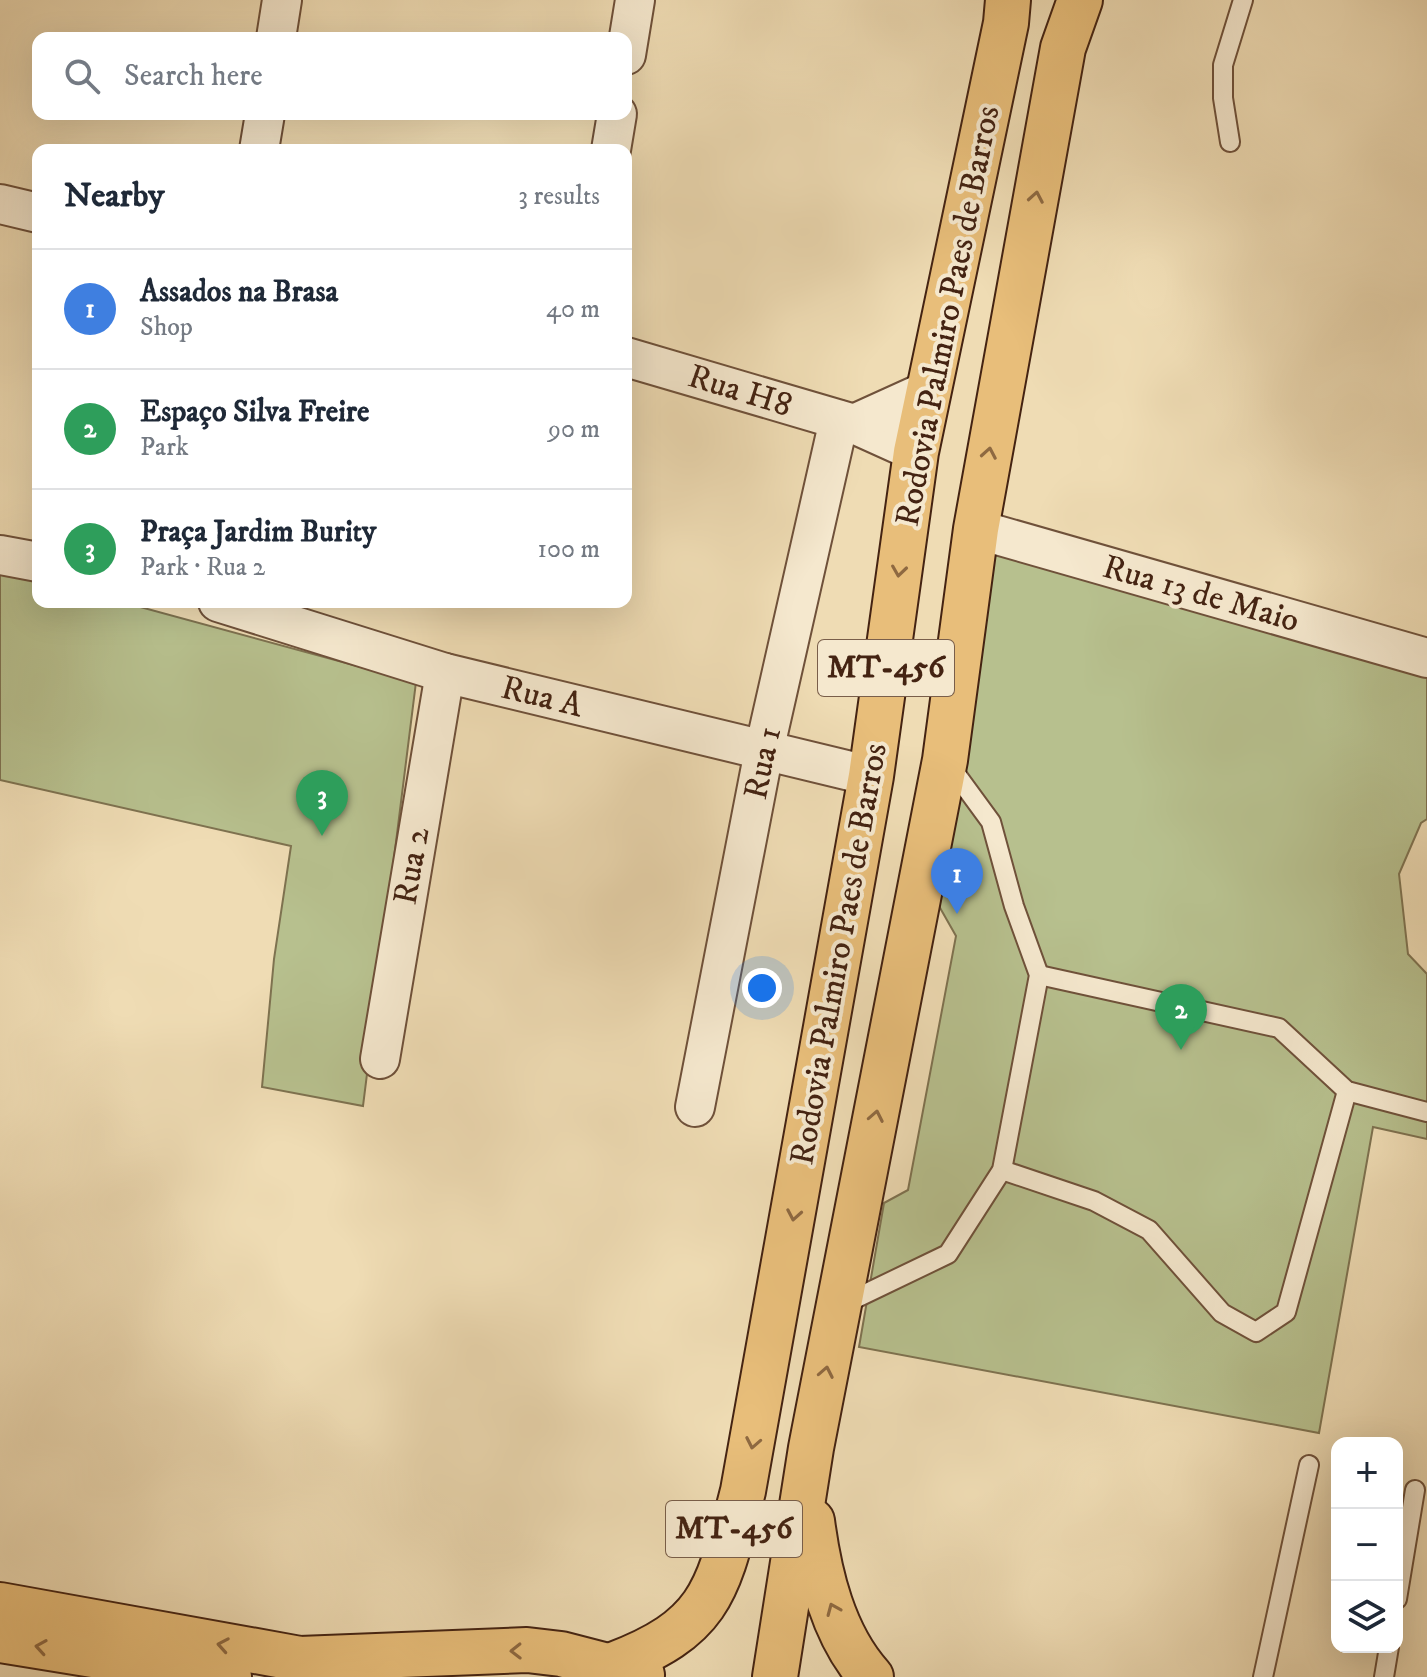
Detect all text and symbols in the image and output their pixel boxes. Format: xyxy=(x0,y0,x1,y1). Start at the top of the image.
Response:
search box xyxy=(32,32,632,120)
icon: search xyxy=(60,54,104,98)
text: Search here xyxy=(124,58,263,95)
street label: Rodovia Palmiro Paes de Barros xyxy=(887,102,1009,530)
text: Nearby xyxy=(64,175,165,217)
text: 3 results xyxy=(518,180,600,213)
one-way arrow xyxy=(1026,190,1043,203)
text: Assados na Brasa xyxy=(140,274,338,311)
text: 1 xyxy=(85,293,95,326)
text: 40 m xyxy=(546,293,600,326)
text: Shop xyxy=(140,311,193,344)
street label: Rua H8 xyxy=(683,355,797,427)
text: Espaço Silva Freire xyxy=(140,394,369,431)
text: 2 xyxy=(84,413,96,446)
text: 90 m xyxy=(548,413,600,446)
text: Park xyxy=(140,431,189,464)
one-way arrow xyxy=(980,446,997,459)
text: Praça Jardim Burity xyxy=(140,514,376,551)
text: 3 xyxy=(85,533,95,566)
text: 100 m xyxy=(537,533,600,566)
street label: Rua 13 de Maio xyxy=(1098,546,1304,642)
text: Park · Rua 2 xyxy=(140,551,265,584)
one-way arrow xyxy=(891,565,908,578)
road number: MT-456 xyxy=(818,640,954,696)
street label: Rua A xyxy=(497,667,587,727)
street label: Rua 1 xyxy=(735,723,791,803)
street label: Rodovia Palmiro Paes de Barros xyxy=(781,740,897,1168)
pin: 3 xyxy=(296,770,348,836)
street label: Rua 2 xyxy=(385,824,439,908)
pin: 1 xyxy=(931,848,983,914)
your location xyxy=(742,968,782,1008)
pin: 2 xyxy=(1155,984,1207,1050)
one-way arrow xyxy=(866,1110,883,1123)
one-way arrow xyxy=(786,1208,803,1222)
one-way arrow xyxy=(817,1365,834,1379)
one-way arrow xyxy=(745,1436,762,1449)
map controls xyxy=(1331,1437,1403,1653)
button: + xyxy=(1331,1437,1403,1509)
road number: MT-456 xyxy=(666,1501,802,1557)
button: − xyxy=(1331,1509,1403,1581)
button: layers xyxy=(1331,1581,1403,1653)
one-way arrow xyxy=(827,1603,843,1617)
one-way arrow xyxy=(217,1637,230,1654)
one-way arrow xyxy=(34,1639,48,1656)
one-way arrow xyxy=(509,1642,522,1659)

